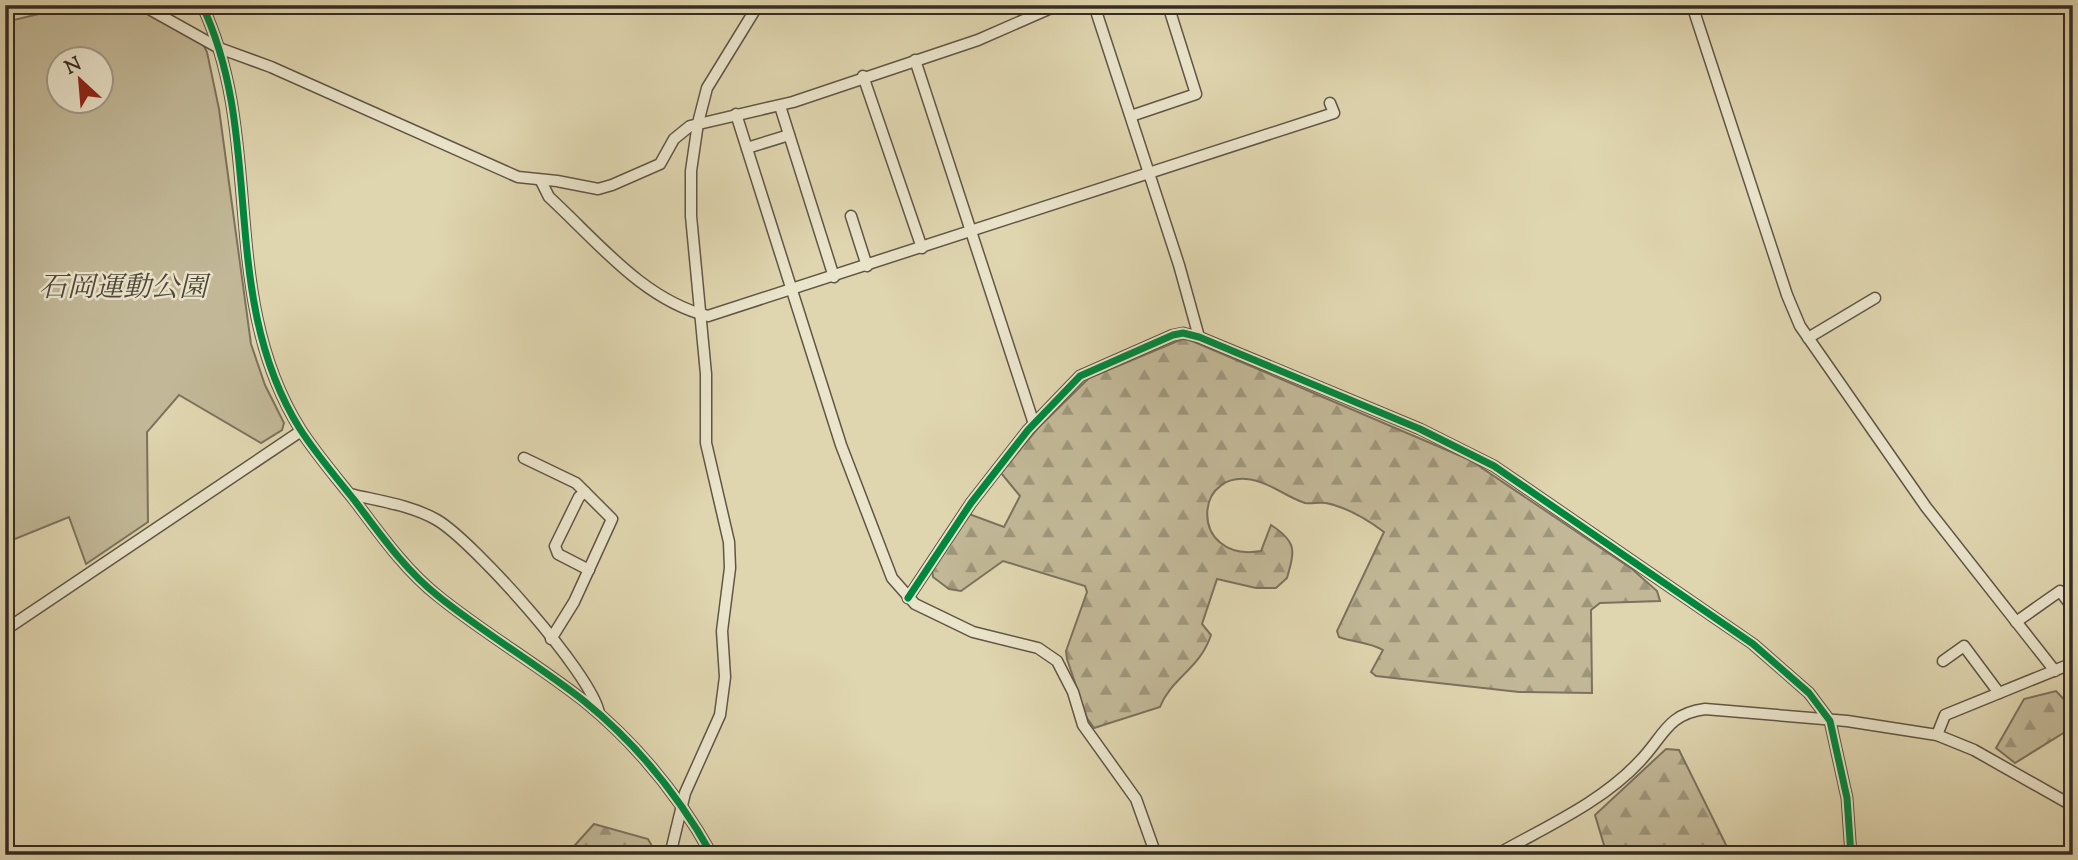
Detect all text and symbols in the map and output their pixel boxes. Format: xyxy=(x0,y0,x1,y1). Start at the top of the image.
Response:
north arrow xyxy=(46,46,116,116)
text: N xyxy=(61,52,86,82)
park label: 石岡運動公園 xyxy=(39,269,211,309)

